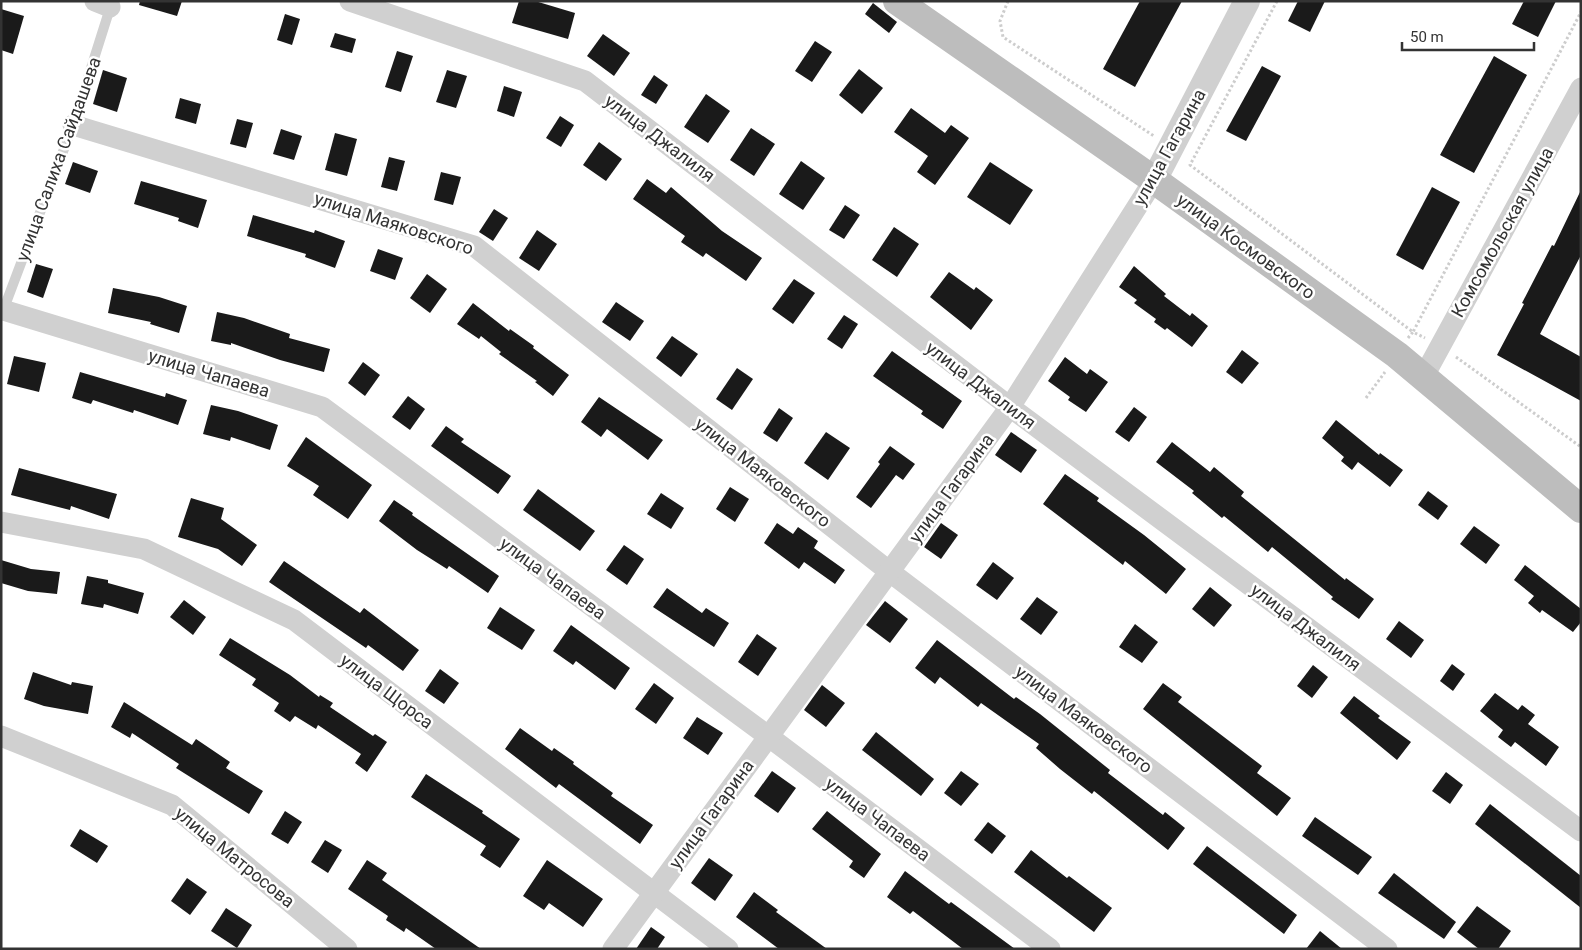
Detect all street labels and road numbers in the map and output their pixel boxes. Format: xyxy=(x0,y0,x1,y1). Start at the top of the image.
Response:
street label: улица Салиха Сайдашева xyxy=(11,54,105,264)
street label: улица Гагарина xyxy=(1128,85,1210,209)
street label: улица Джалиля xyxy=(601,90,719,186)
street label: Комсомольская улица xyxy=(1447,143,1557,321)
street label: улица Маяковского xyxy=(312,187,476,259)
street label: улица Космовского xyxy=(1173,189,1319,303)
street label: улица Джалиля xyxy=(922,337,1040,433)
street label: улица Чапаева xyxy=(146,345,272,401)
street label: улица Маяковского xyxy=(691,413,835,531)
street label: улица Гагарина xyxy=(904,429,998,547)
street label: улица Чапаева xyxy=(496,533,610,623)
street label: улица Джалиля xyxy=(1247,579,1365,675)
street label: улица Щорса xyxy=(336,649,438,733)
street label: улица Маяковского xyxy=(1011,661,1157,777)
street label: улица Гагарина xyxy=(664,755,758,873)
street label: улица Чапаева xyxy=(821,773,935,865)
street label: улица Матросова xyxy=(171,802,299,912)

